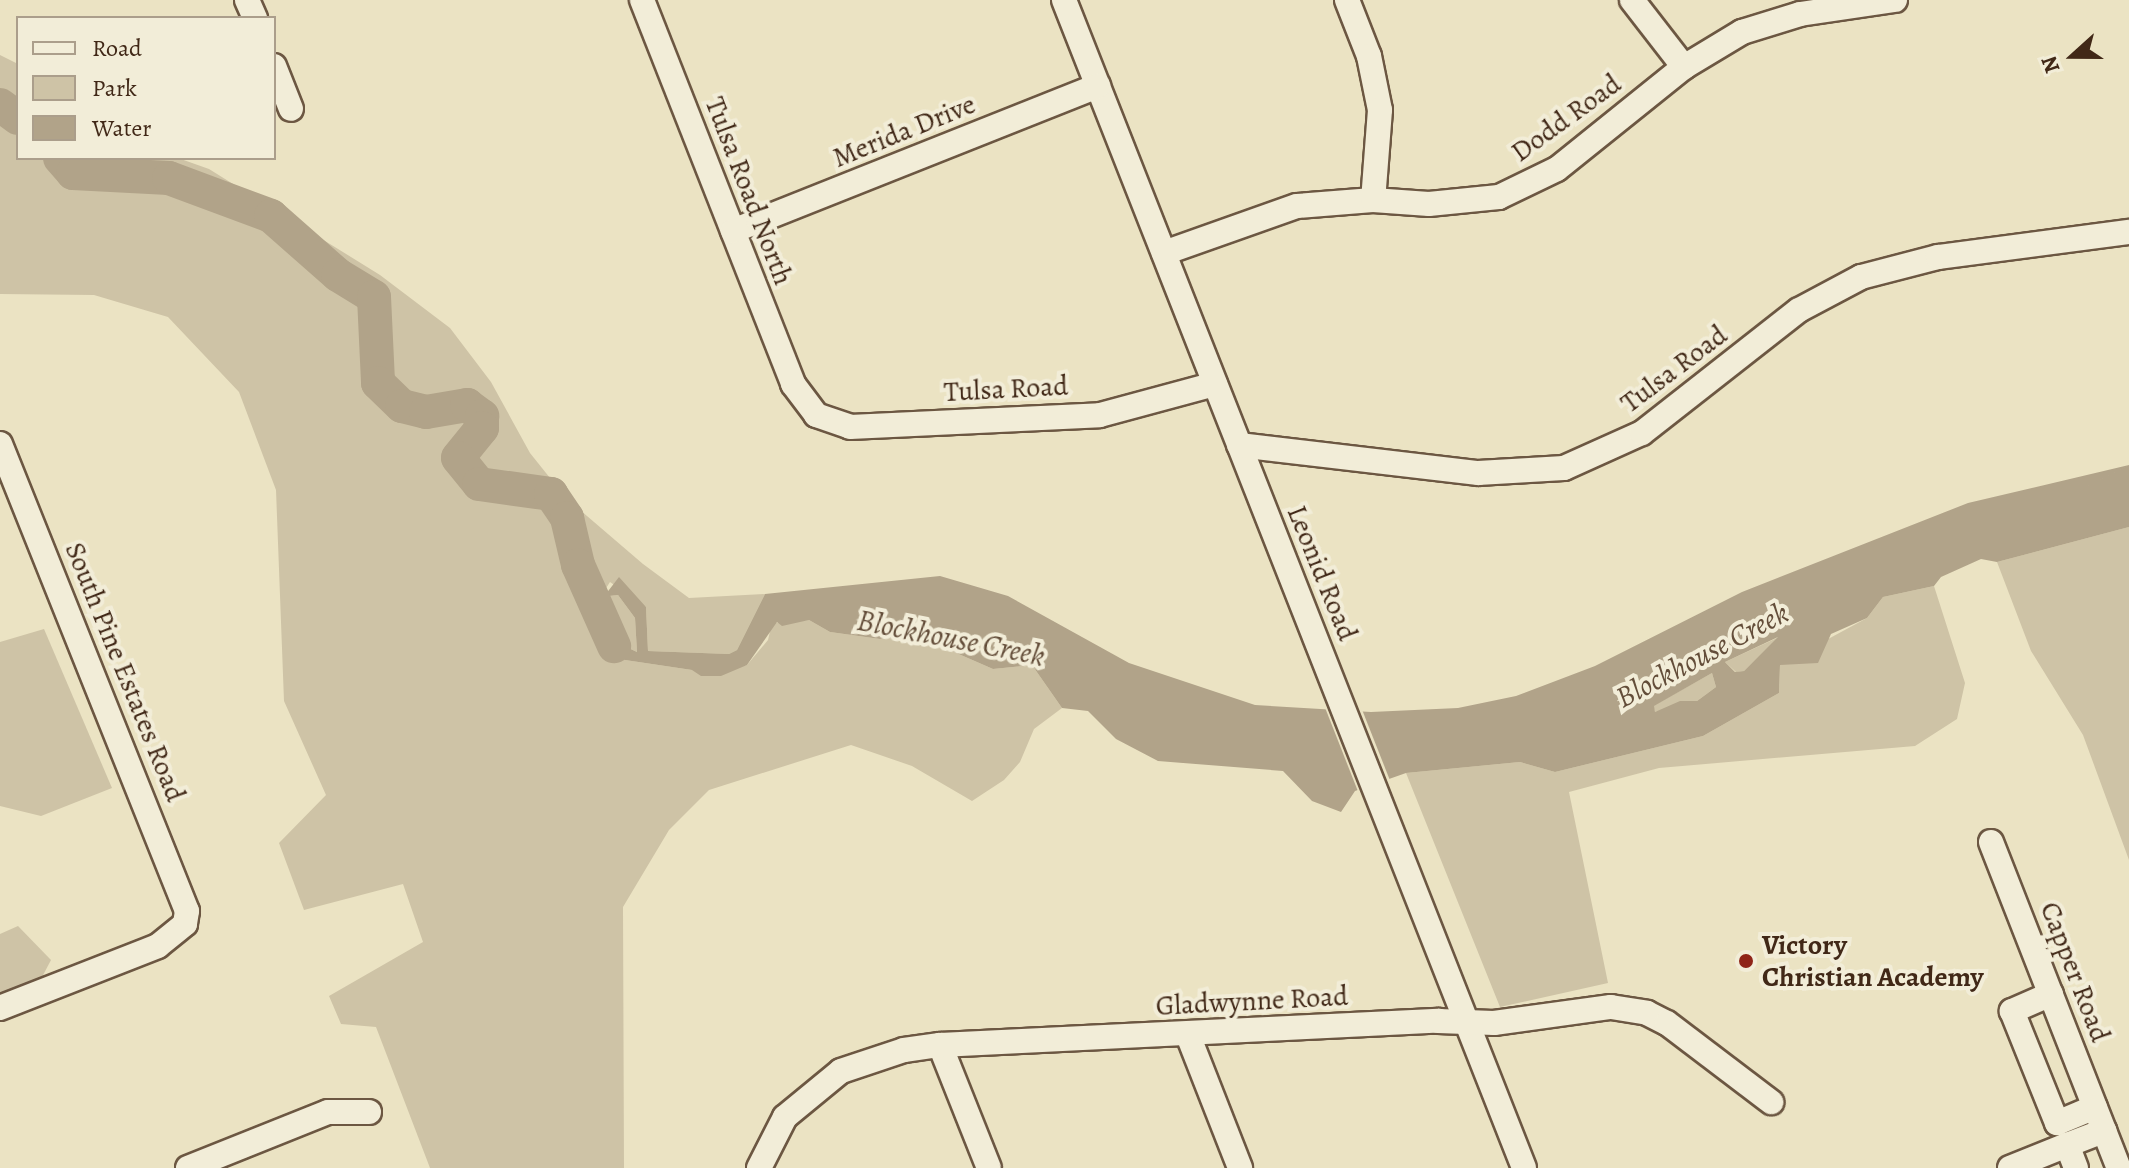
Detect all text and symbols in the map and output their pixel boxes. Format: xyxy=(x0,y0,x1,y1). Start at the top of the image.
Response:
legend xyxy=(16,16,276,160)
north arrow xyxy=(2033,16,2113,96)
text: Road xyxy=(92,32,142,64)
text: N xyxy=(2034,52,2067,77)
street label: Dodd Road xyxy=(1505,67,1627,169)
text: Park xyxy=(92,72,137,104)
street label: Merida Drive xyxy=(828,87,980,175)
street label: Tulsa Road North xyxy=(698,92,800,290)
text: Water xyxy=(92,112,152,144)
street label: Tulsa Road xyxy=(1614,318,1734,420)
street label: Tulsa Road xyxy=(943,369,1069,409)
street label: Leonid Road xyxy=(1280,501,1364,645)
street label: South Pine Estates Road xyxy=(58,537,192,807)
water label: Blockhouse Creek xyxy=(1609,594,1795,716)
water label: Blockhouse Creek xyxy=(854,602,1048,674)
street label: Capper Road xyxy=(2033,897,2117,1047)
place label: Victory Christian Academy xyxy=(1762,928,1984,994)
marker: Victory Christian Academy xyxy=(1737,952,1755,970)
street label: Gladwynne Road xyxy=(1155,979,1349,1023)

